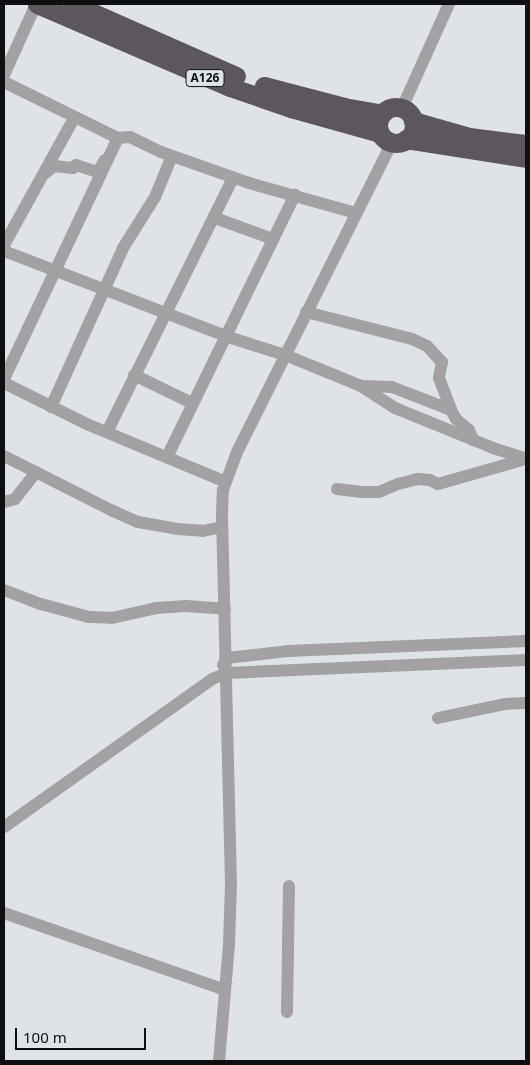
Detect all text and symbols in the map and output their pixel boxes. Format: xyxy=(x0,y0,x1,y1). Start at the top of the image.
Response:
road number: A126 xyxy=(185,68,225,88)
scale bar xyxy=(18,1018,149,1050)
text: 100 m xyxy=(23,1027,67,1047)

